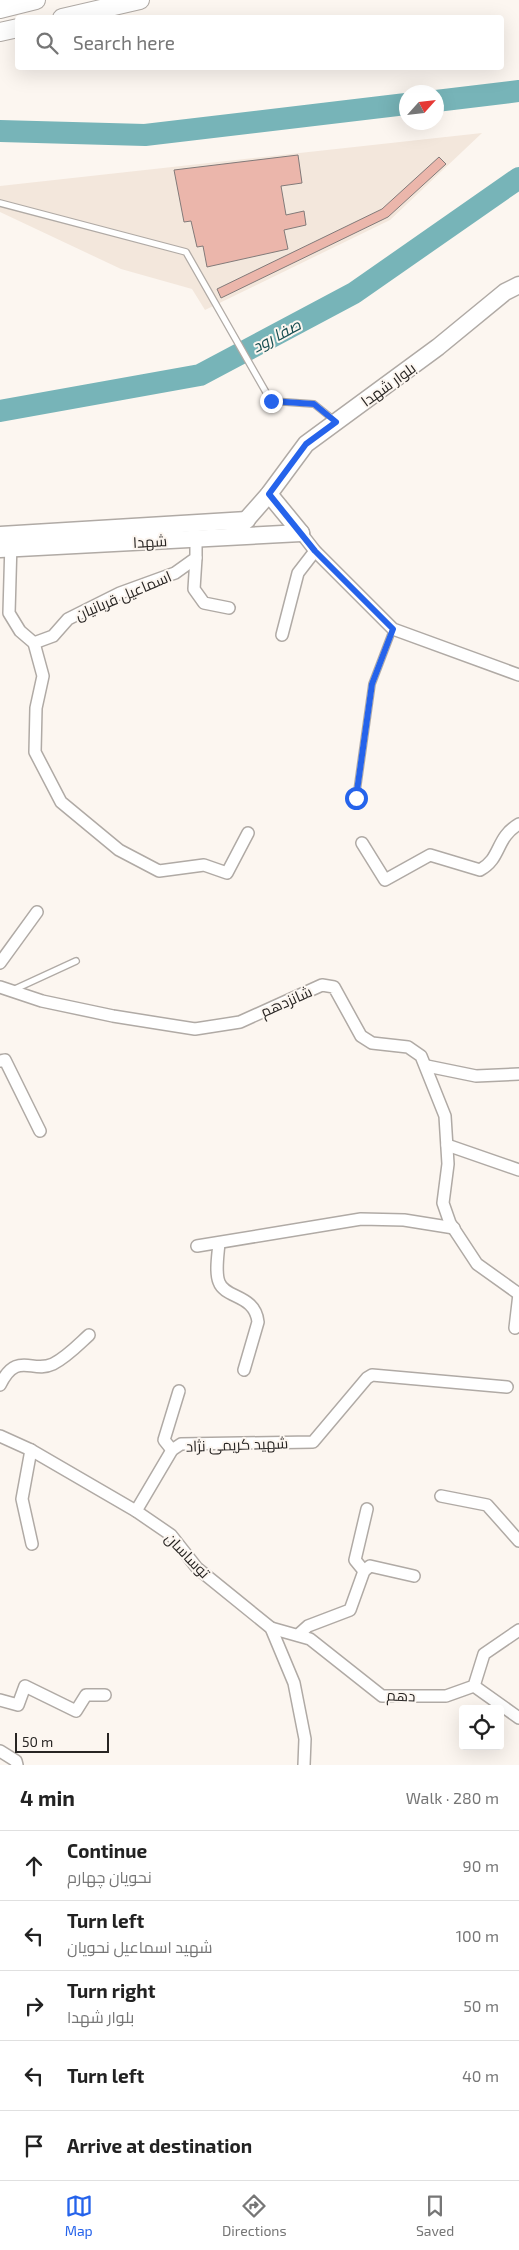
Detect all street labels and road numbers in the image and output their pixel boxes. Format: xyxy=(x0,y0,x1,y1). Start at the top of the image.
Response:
street label: بلوار شهدا xyxy=(357,358,420,411)
street label: شهدا xyxy=(132,531,168,553)
street label: اسماعیل قربانیان xyxy=(72,567,175,625)
street label: شانزدهم xyxy=(257,982,315,1022)
street label: شهید کریمی نژاد xyxy=(185,1433,289,1457)
street label: توساسان xyxy=(161,1528,214,1583)
street label: دهم xyxy=(386,1685,416,1707)

